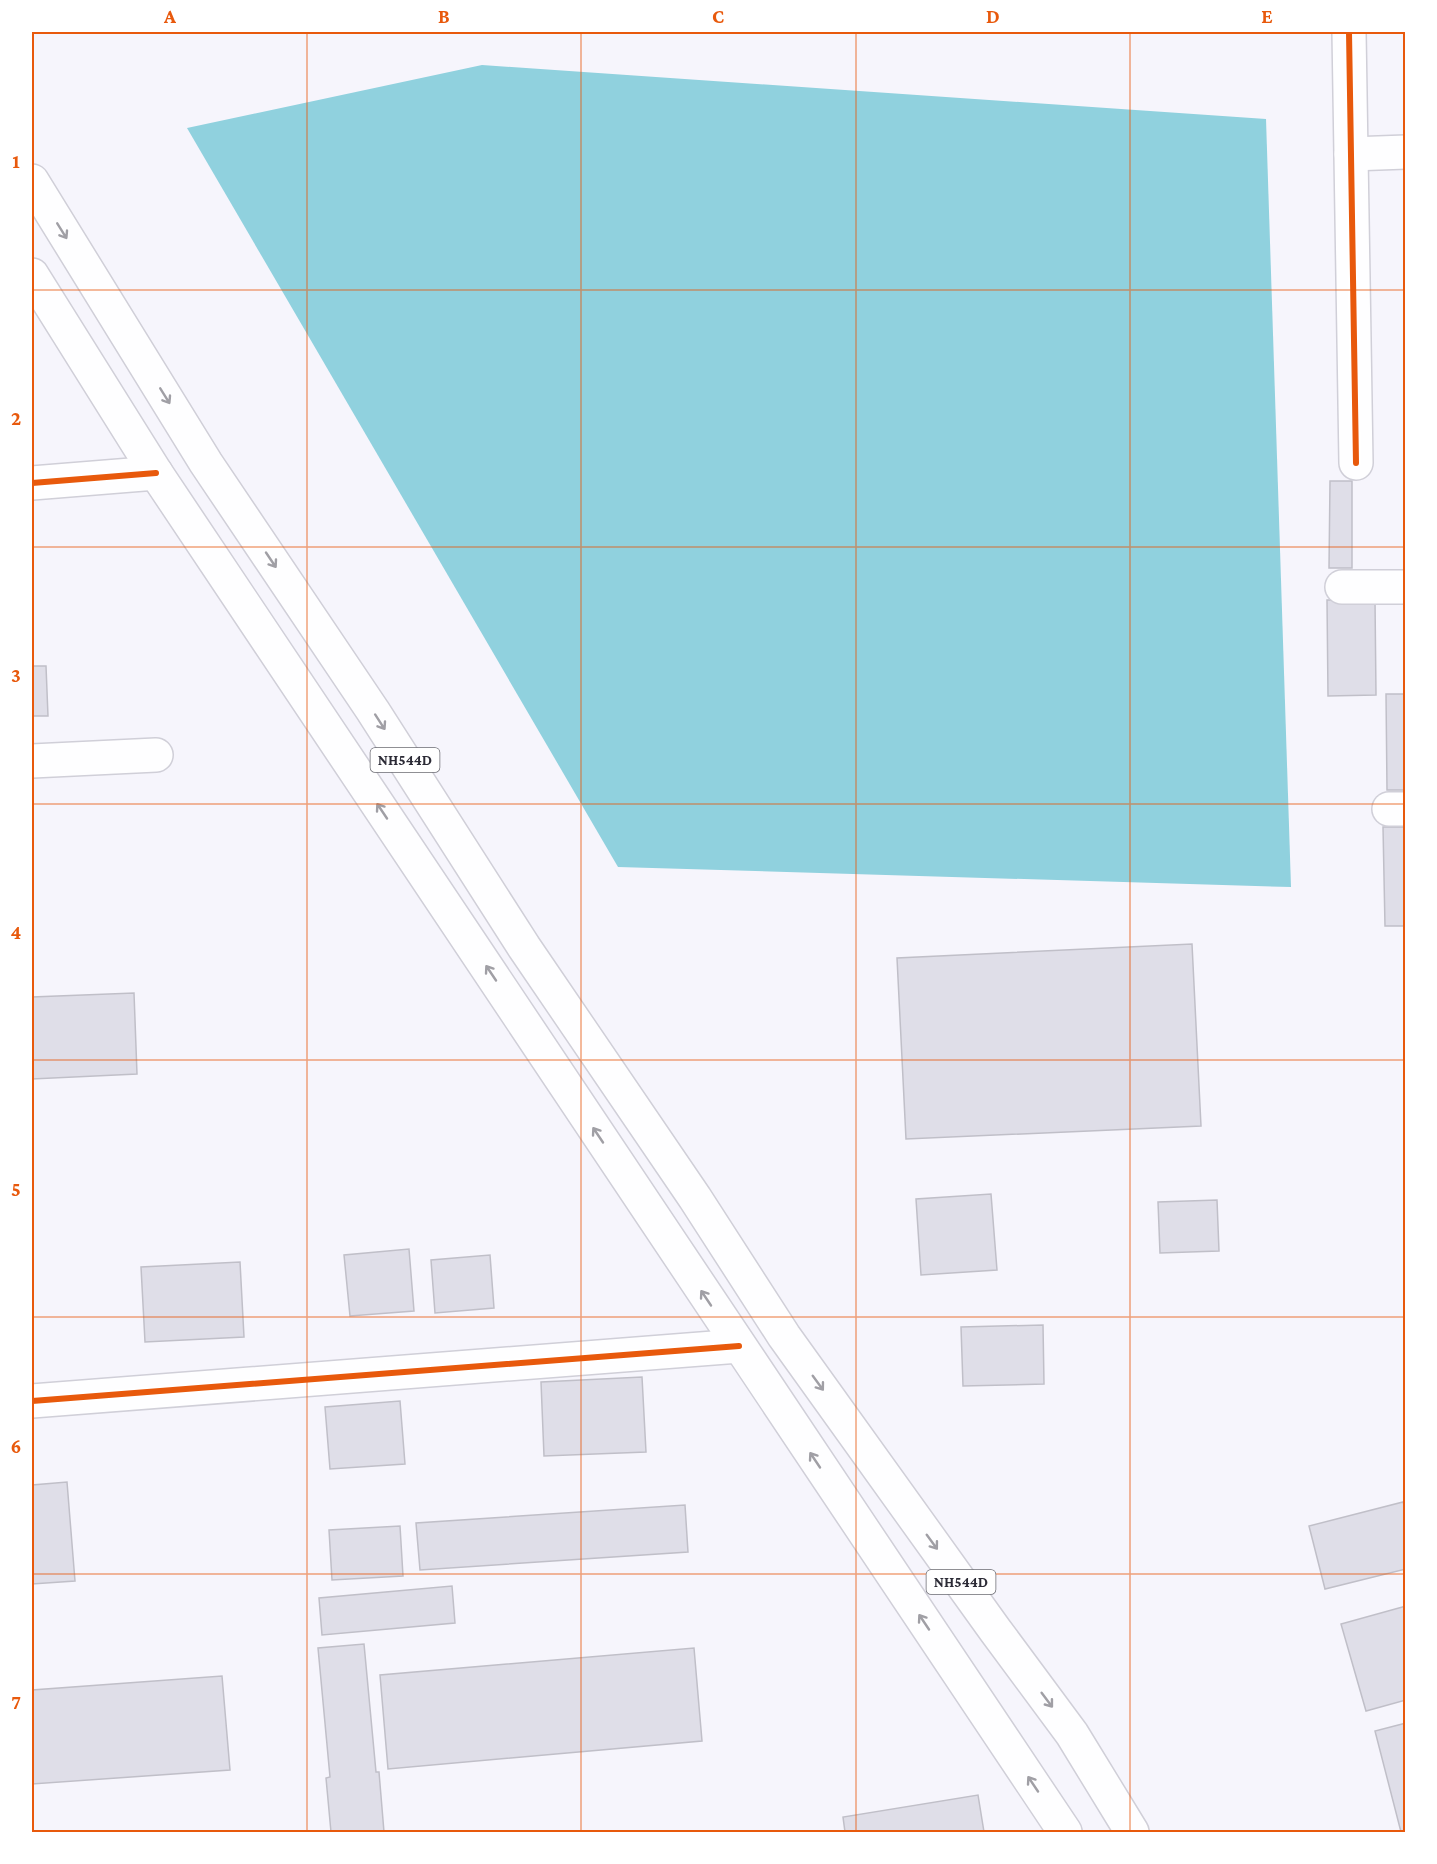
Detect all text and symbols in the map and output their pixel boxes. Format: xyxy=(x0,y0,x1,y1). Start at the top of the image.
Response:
text: A xyxy=(163,5,177,27)
text: B xyxy=(438,5,450,27)
text: C xyxy=(712,5,724,27)
text: D xyxy=(986,5,1000,27)
text: E xyxy=(1261,5,1273,27)
text: 1 xyxy=(12,150,20,172)
one-way arrow xyxy=(56,222,69,239)
one-way arrow xyxy=(158,388,171,405)
text: 2 xyxy=(11,407,21,429)
one-way arrow xyxy=(265,551,277,567)
text: 3 xyxy=(11,664,21,686)
one-way arrow xyxy=(374,713,386,729)
road number: NH544D xyxy=(370,748,440,772)
one-way arrow xyxy=(376,803,388,819)
text: 4 xyxy=(11,921,22,943)
one-way arrow xyxy=(484,964,497,981)
one-way arrow xyxy=(592,1127,604,1144)
text: 5 xyxy=(11,1178,21,1200)
one-way arrow xyxy=(700,1289,713,1306)
one-way arrow xyxy=(812,1375,824,1391)
text: 6 xyxy=(11,1435,21,1457)
one-way arrow xyxy=(809,1453,821,1469)
one-way arrow xyxy=(926,1533,938,1549)
road number: NH544D xyxy=(926,1570,996,1594)
one-way arrow xyxy=(918,1615,930,1631)
text: 7 xyxy=(11,1691,21,1713)
one-way arrow xyxy=(1040,1691,1053,1707)
one-way arrow xyxy=(1027,1776,1039,1793)

